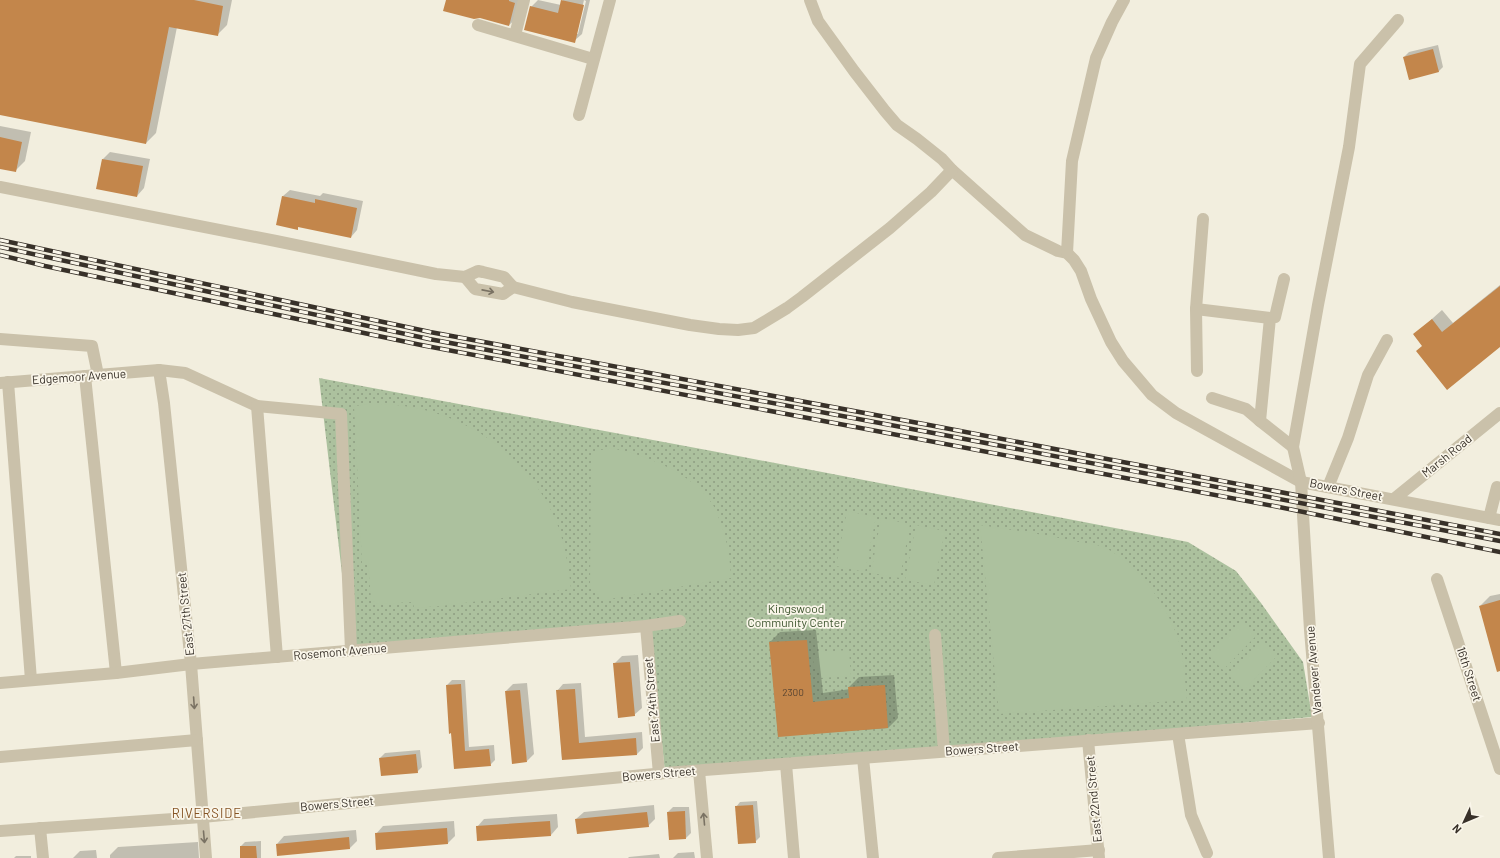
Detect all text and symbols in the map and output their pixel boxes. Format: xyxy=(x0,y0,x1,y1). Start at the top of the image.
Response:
one-way arrow xyxy=(481,287,494,295)
street label: Edgemoor Avenue xyxy=(31,366,127,386)
street label: Marsh Road xyxy=(1419,431,1474,480)
street label: Bowers Street xyxy=(1309,475,1384,503)
street label: East 27th Street xyxy=(174,572,196,657)
park label: Kingswood Community Center xyxy=(747,601,845,629)
street label: Vandever Avenue xyxy=(1302,625,1324,715)
street label: Rosemont Avenue xyxy=(293,640,387,662)
street label: 16th Street xyxy=(1455,645,1485,703)
street label: East 24th Street xyxy=(640,657,662,743)
house number: 2300 xyxy=(782,686,804,698)
one-way arrow xyxy=(190,696,197,709)
street label: Bowers Street xyxy=(945,738,1019,758)
street label: East 22nd Street xyxy=(1082,755,1104,843)
street label: Bowers Street xyxy=(621,763,696,783)
street label: Bowers Street xyxy=(299,793,374,813)
north arrow xyxy=(1444,802,1484,842)
district label: RIVERSIDE xyxy=(172,805,242,821)
one-way arrow xyxy=(700,813,707,826)
text: N xyxy=(1449,822,1464,836)
one-way arrow xyxy=(201,830,208,843)

